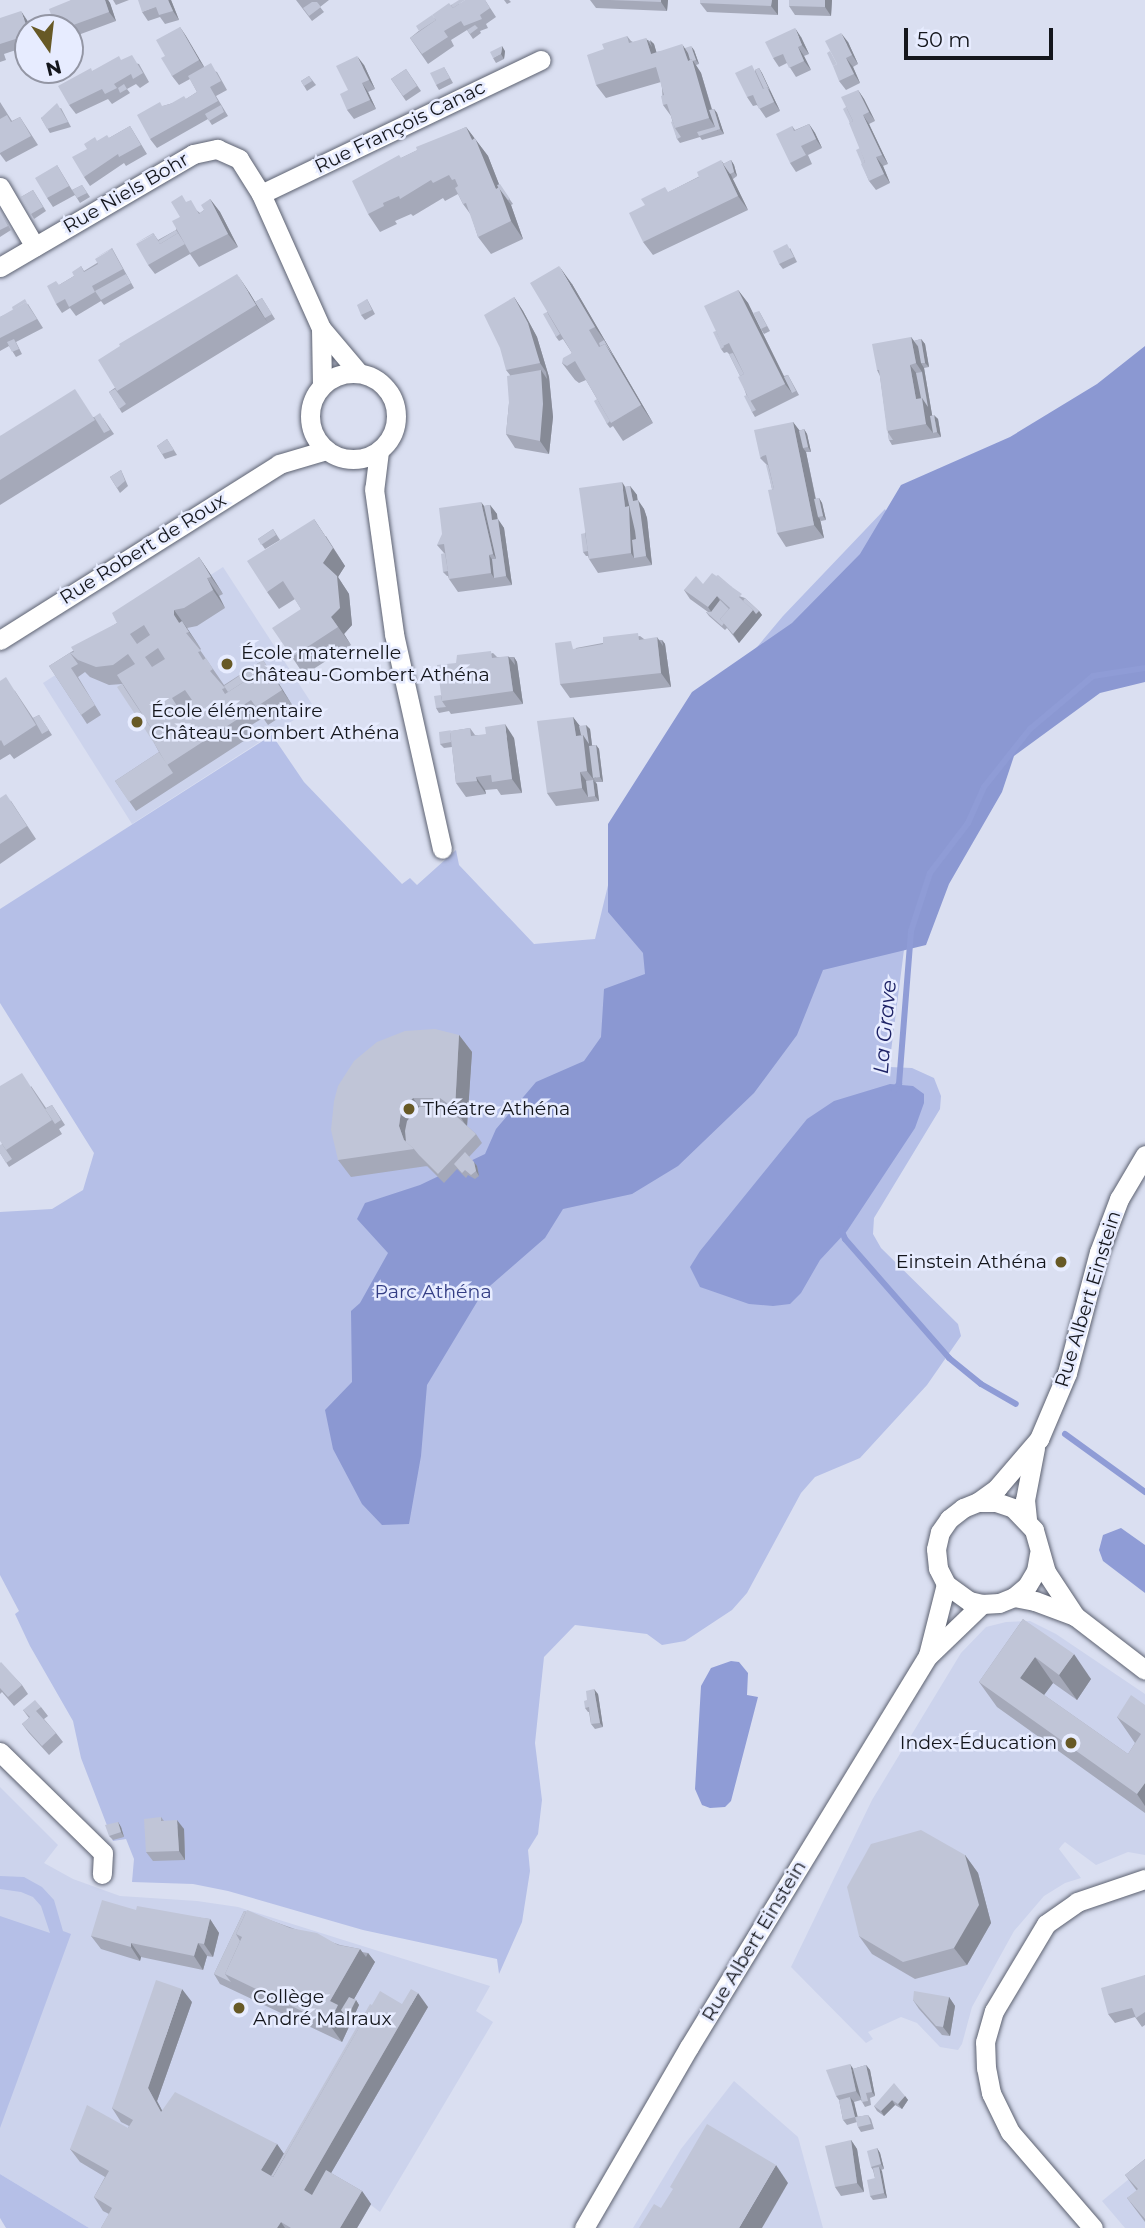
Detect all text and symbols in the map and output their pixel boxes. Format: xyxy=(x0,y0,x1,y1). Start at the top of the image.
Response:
north arrow xyxy=(14,14,84,84)
scale bar xyxy=(907,14,1056,58)
text: 50 m xyxy=(917,27,971,52)
text: N xyxy=(43,55,64,81)
street label: Rue François Canac xyxy=(311,76,489,178)
street label: Rue Niels Bohr xyxy=(59,148,193,238)
street label: Rue Robert de Roux xyxy=(56,489,230,609)
place label: École maternelle Château-Gombert Athéna xyxy=(241,642,490,686)
marker: École maternelle Château-Gombert Athéna xyxy=(219,656,235,672)
place label: École élémentaire Château-Gombert Athéna xyxy=(151,700,400,744)
marker: École élémentaire Château-Gombert Athéna xyxy=(129,714,145,730)
water label: La Grave xyxy=(868,979,902,1075)
place label: Théatre Athéna xyxy=(423,1098,570,1120)
marker: Théatre Athéna xyxy=(401,1101,417,1117)
street label: Rue Albert Einstein xyxy=(1050,1208,1126,1390)
place label: Einstein Athéna xyxy=(896,1251,1047,1273)
marker: Einstein Athéna xyxy=(1053,1254,1069,1270)
park label: Parc Athéna xyxy=(374,1281,492,1303)
place label: Index-Éducation xyxy=(900,1732,1057,1754)
marker: Index-Éducation xyxy=(1063,1735,1079,1751)
street label: Rue Albert Einstein xyxy=(697,1857,811,2025)
place label: Collège André Malraux xyxy=(253,1986,392,2030)
marker: Collège André Malraux xyxy=(231,2000,247,2016)

